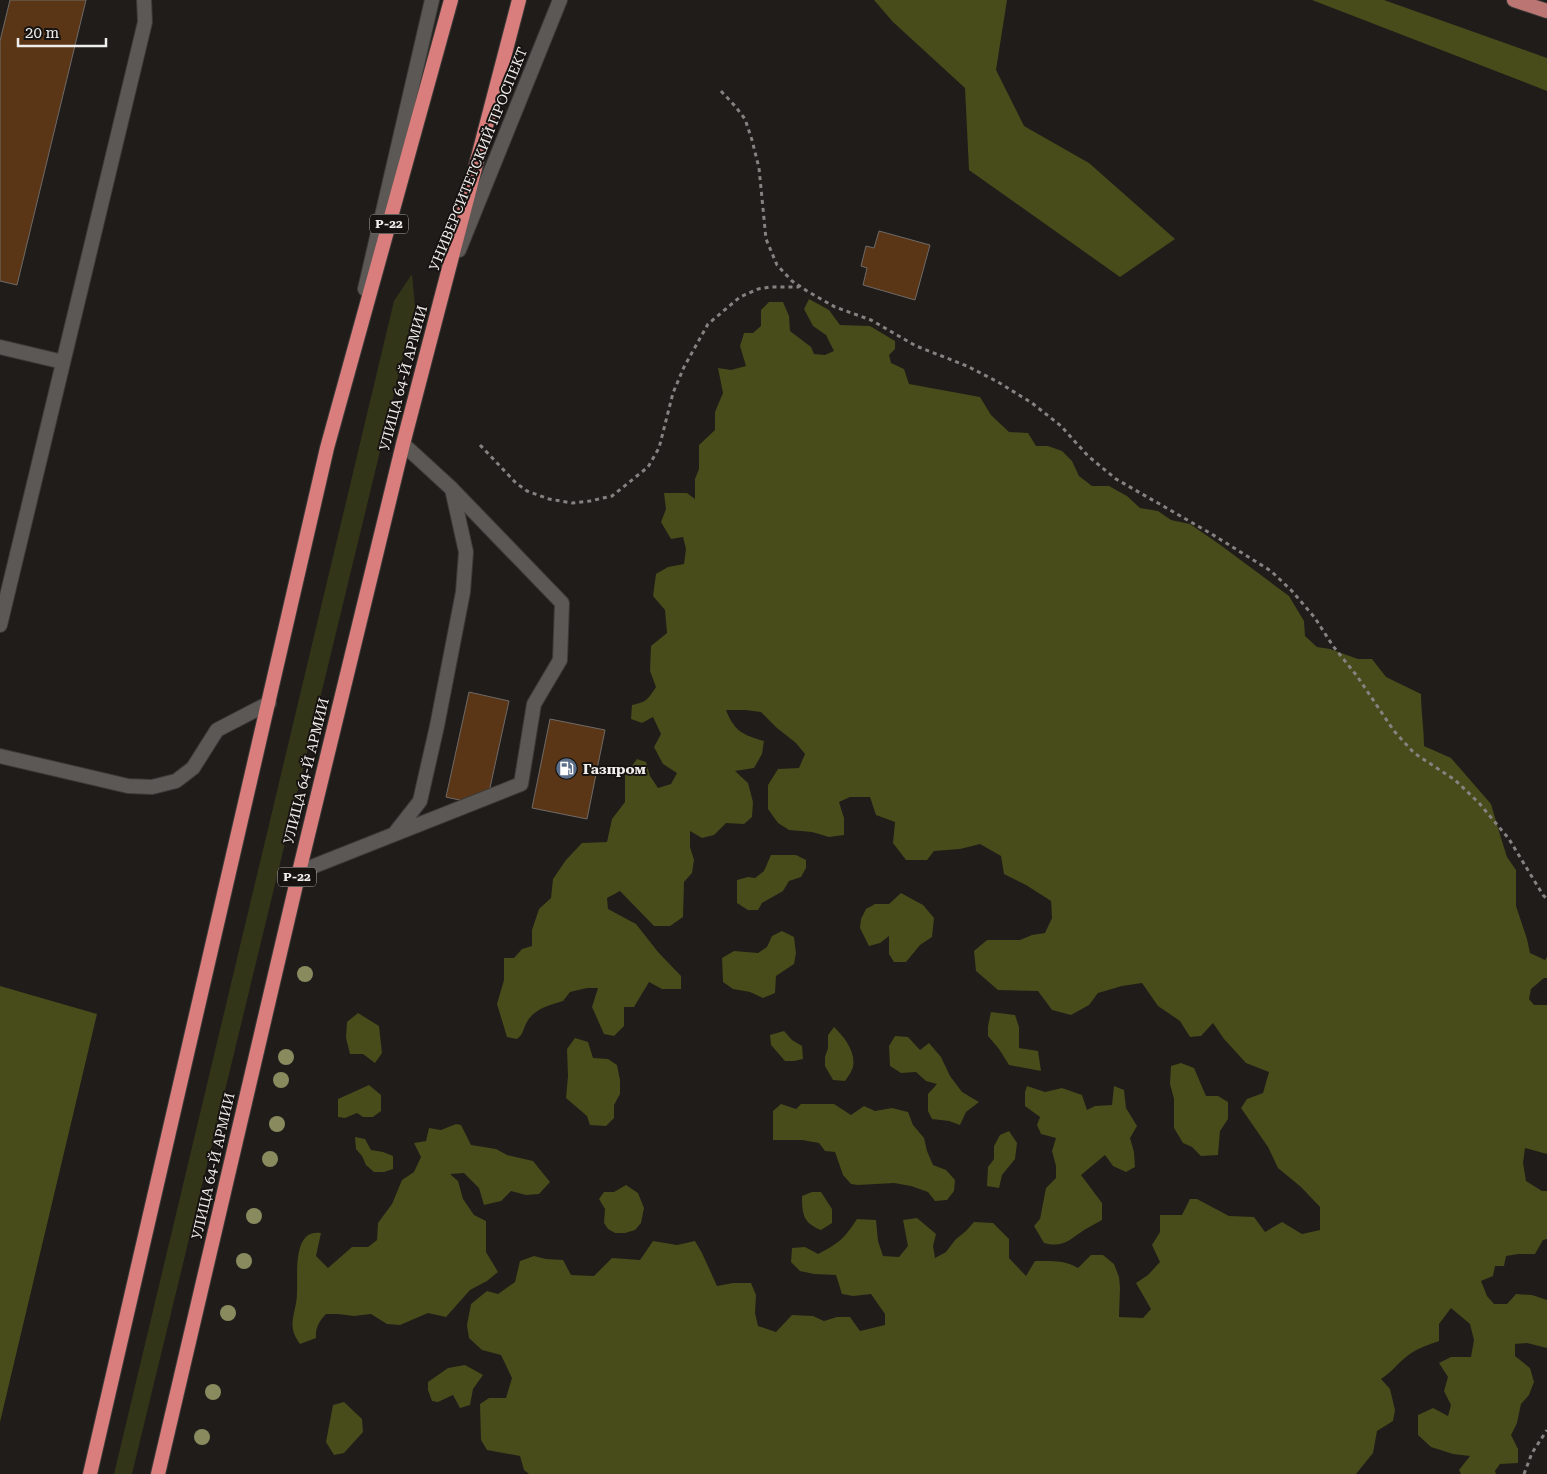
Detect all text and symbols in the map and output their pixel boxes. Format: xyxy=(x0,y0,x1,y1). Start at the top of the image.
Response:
scale bar xyxy=(18,15,105,47)
text: 20 m xyxy=(25,24,60,42)
street label: УНИВЕРСИТЕТСКИЙ ПРОСПЕКТ xyxy=(426,45,530,273)
road number: Р-22 xyxy=(370,214,408,233)
street label: УЛИЦА 64-Й АРМИИ xyxy=(376,303,430,452)
street label: УЛИЦА 64-Й АРМИИ xyxy=(280,696,332,846)
fuel station icon: Газпром xyxy=(555,757,579,781)
place label: Газпром xyxy=(583,761,647,777)
road number: Р-22 xyxy=(278,868,316,886)
street label: УЛИЦА 64-Й АРМИИ xyxy=(188,1091,238,1241)

